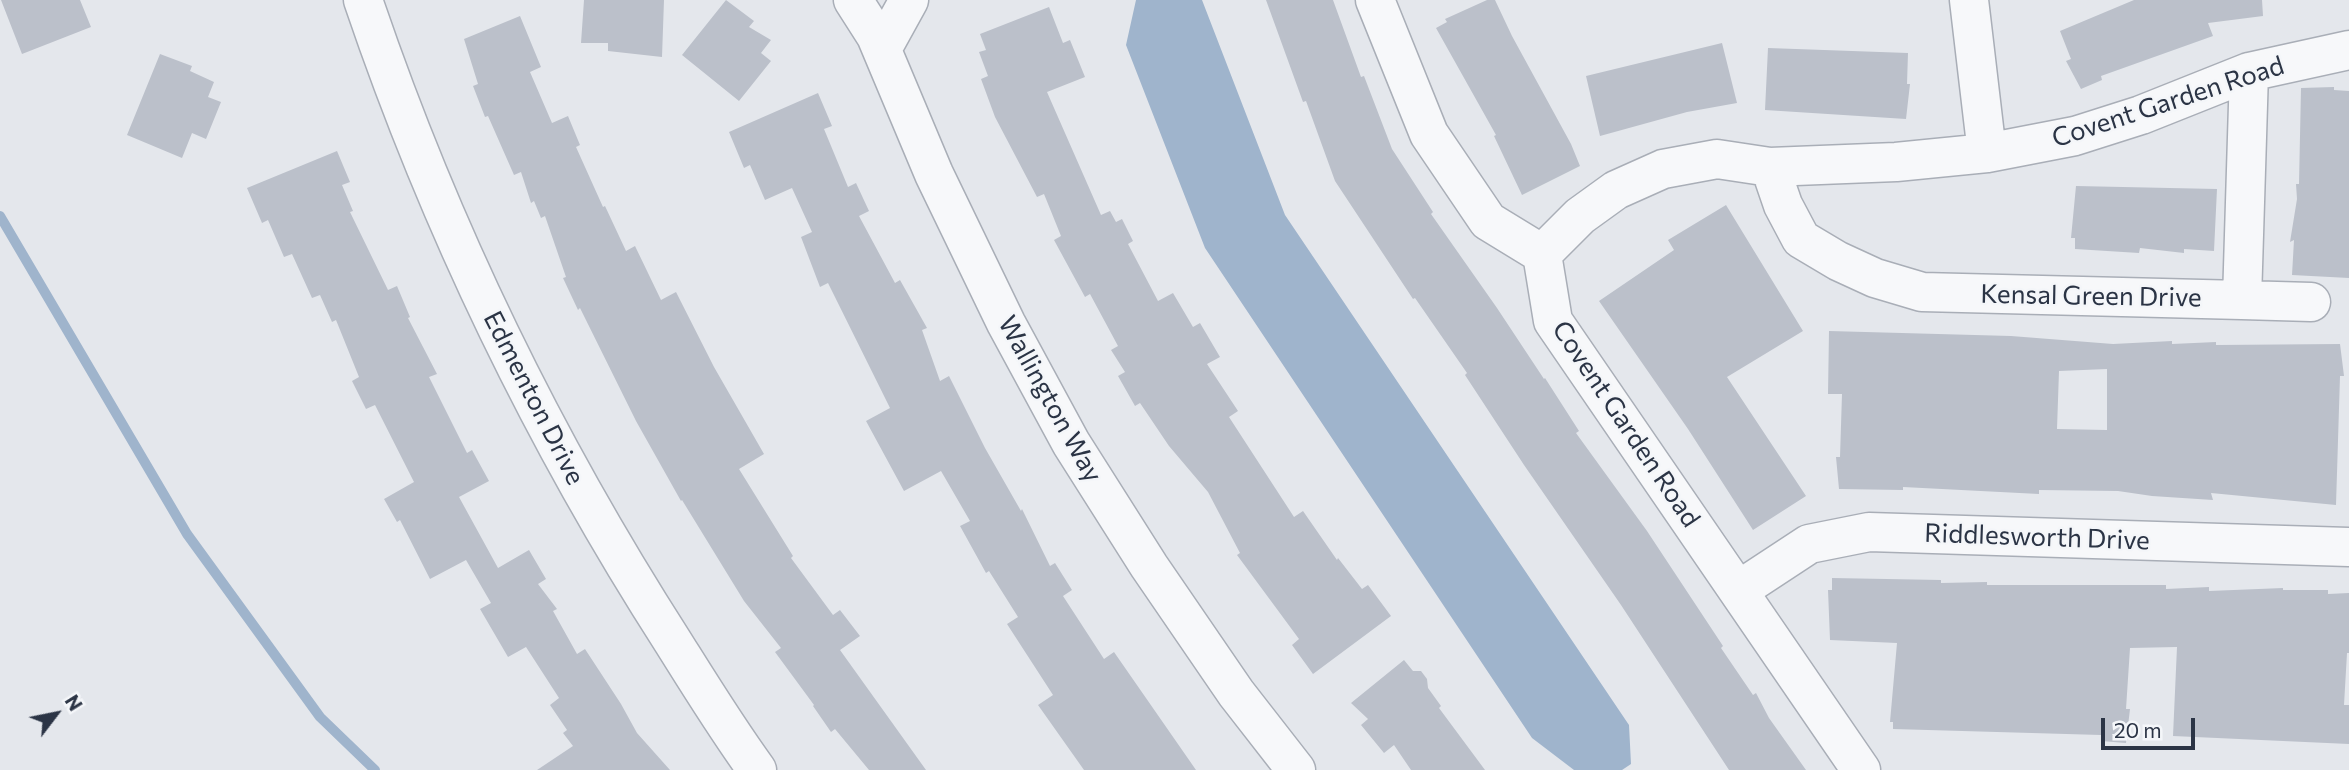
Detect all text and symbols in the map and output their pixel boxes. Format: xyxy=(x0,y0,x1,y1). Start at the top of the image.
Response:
street label: Covent Garden Road xyxy=(2048,50,2288,154)
street label: Kensal Green Drive xyxy=(1980,278,2202,314)
street label: Edmenton Drive xyxy=(477,306,591,490)
street label: Wallington Way xyxy=(991,310,1109,488)
street label: Covent Garden Road xyxy=(1545,315,1707,533)
street label: Riddlesworth Drive xyxy=(1924,517,2150,557)
north arrow xyxy=(21,679,91,749)
text: N xyxy=(61,690,88,715)
scale bar xyxy=(2104,704,2198,748)
text: 20 m xyxy=(2114,717,2162,742)

